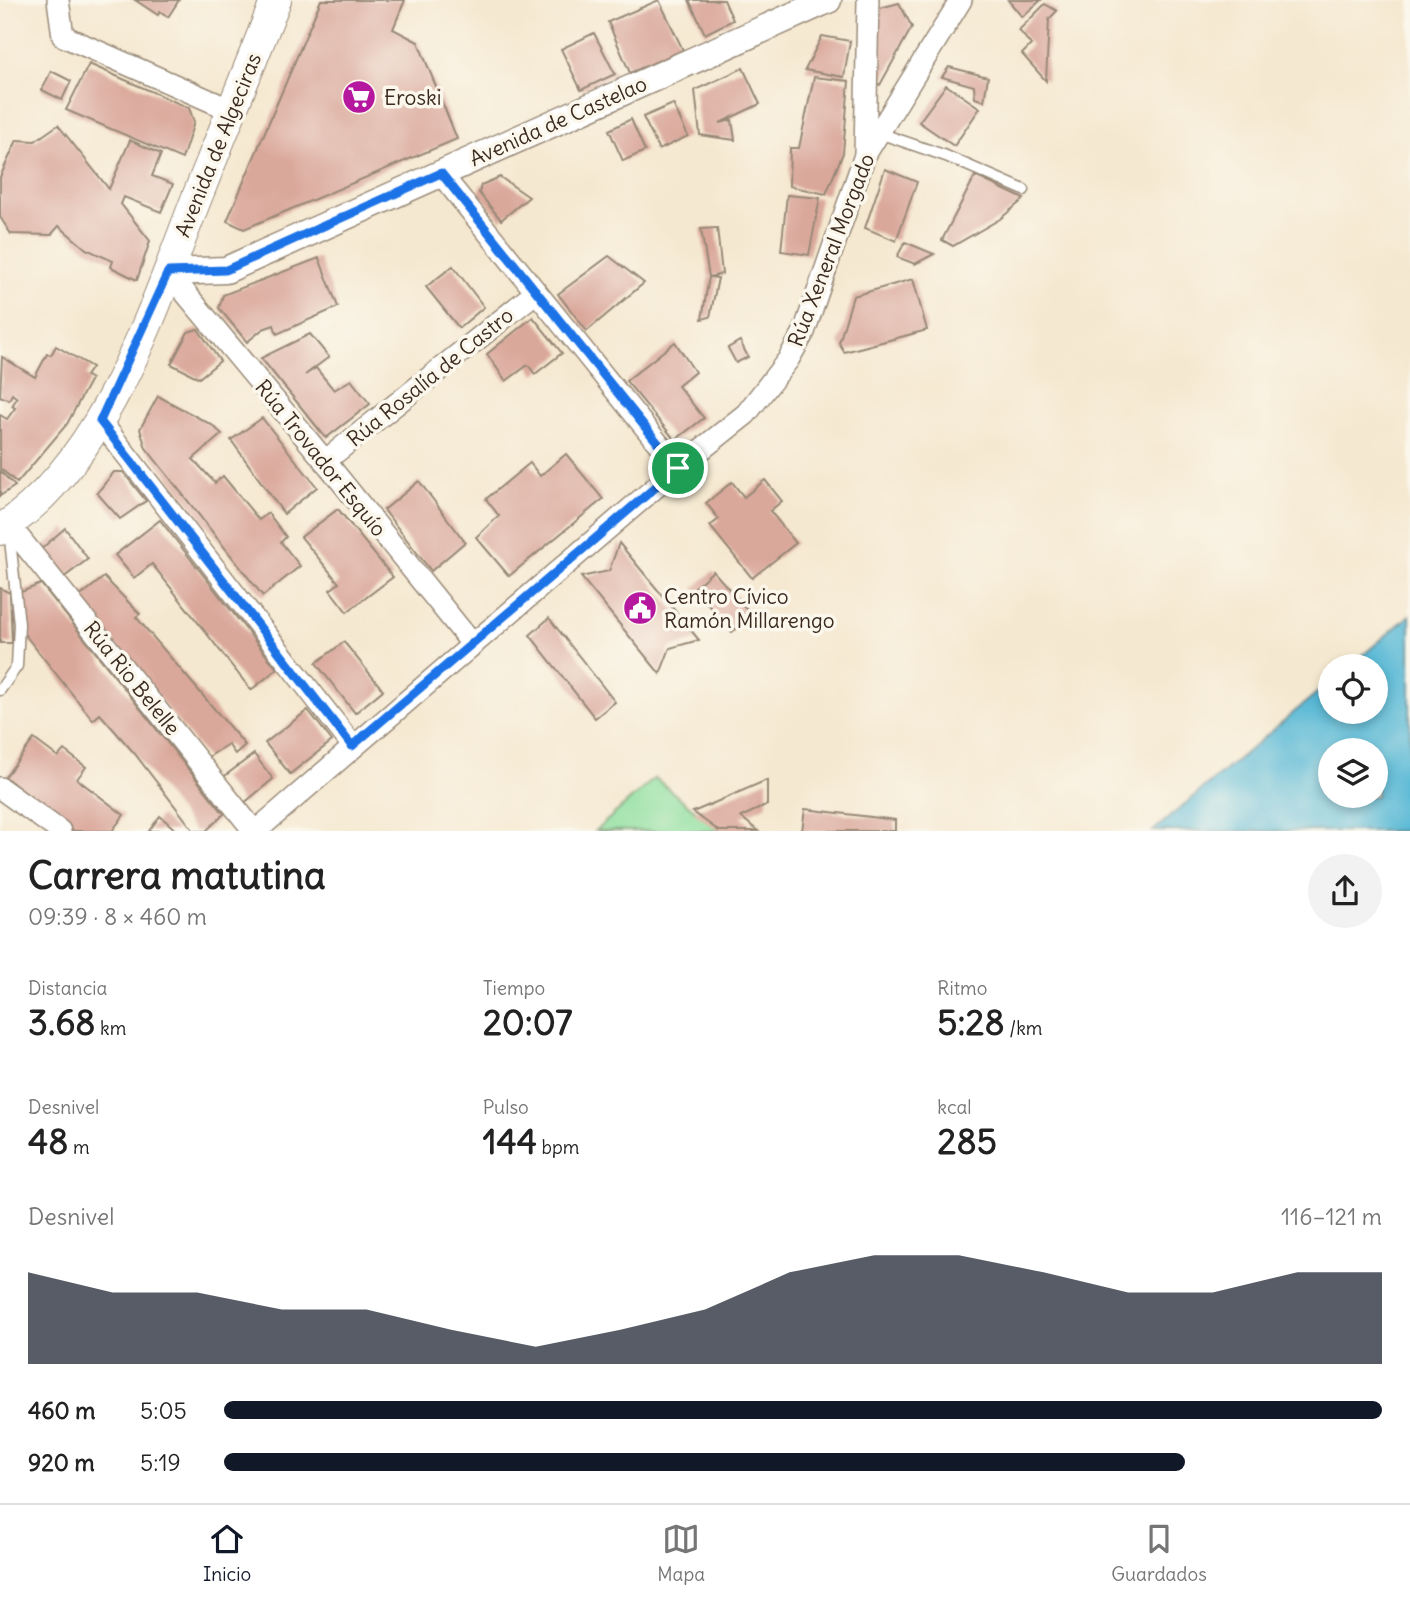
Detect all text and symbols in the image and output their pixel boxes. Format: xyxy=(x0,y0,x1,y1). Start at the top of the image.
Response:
street label: Avenida de Algeciras xyxy=(169,49,267,241)
street label: Avenida de Castelao xyxy=(465,70,651,172)
supermarket icon: Eroski xyxy=(340,78,378,116)
place label: Eroski xyxy=(384,84,441,111)
street label: Rúa Xeneral Morgado xyxy=(782,150,880,350)
street label: Rúa Rosalía de Castro xyxy=(341,302,519,452)
street label: Rúa Trovador Esquío xyxy=(249,374,393,542)
pin xyxy=(648,438,708,498)
icon: arrive xyxy=(659,449,697,487)
place label: Centro Cívico Ramón Millarengo xyxy=(664,583,835,634)
public building icon: Centro Cívico Ramón Millarengo xyxy=(621,589,659,627)
street label: Rúa Rio Belelle xyxy=(78,615,186,741)
map controls xyxy=(1318,654,1388,808)
button: locate xyxy=(1318,654,1388,724)
button: layers xyxy=(1318,738,1388,808)
text: Carrera matutina xyxy=(28,852,326,899)
button: share xyxy=(1308,854,1382,928)
text: 09:39 · 8 × 460 m xyxy=(28,902,207,931)
text: Distancia xyxy=(28,976,107,1000)
text: Tiempo xyxy=(483,976,545,1000)
text: Ritmo xyxy=(937,976,987,1000)
text: 3.68 xyxy=(28,1000,95,1044)
text: 20:07 xyxy=(483,1000,572,1044)
text: 5:28 xyxy=(937,1000,1005,1044)
text: km xyxy=(95,1016,126,1040)
text: /km xyxy=(1005,1016,1043,1040)
text: Desnivel xyxy=(28,1095,99,1119)
text: Pulso xyxy=(483,1095,529,1119)
text: kcal xyxy=(937,1095,972,1119)
text: 48 xyxy=(28,1119,68,1163)
text: 144 xyxy=(483,1119,537,1163)
text: 285 xyxy=(937,1119,997,1163)
text: m xyxy=(68,1135,90,1159)
text: bpm xyxy=(537,1135,580,1159)
text: Desnivel xyxy=(28,1202,114,1231)
text: 116–121 m xyxy=(1281,1202,1382,1231)
text: 460 m xyxy=(28,1396,95,1425)
text: 5:05 xyxy=(140,1396,187,1425)
text: 920 m xyxy=(28,1448,95,1477)
text: 5:19 xyxy=(140,1448,181,1477)
tab: Inicio xyxy=(203,1520,251,1586)
tab: Mapa xyxy=(657,1520,705,1586)
tab: Guardados xyxy=(1111,1520,1207,1586)

